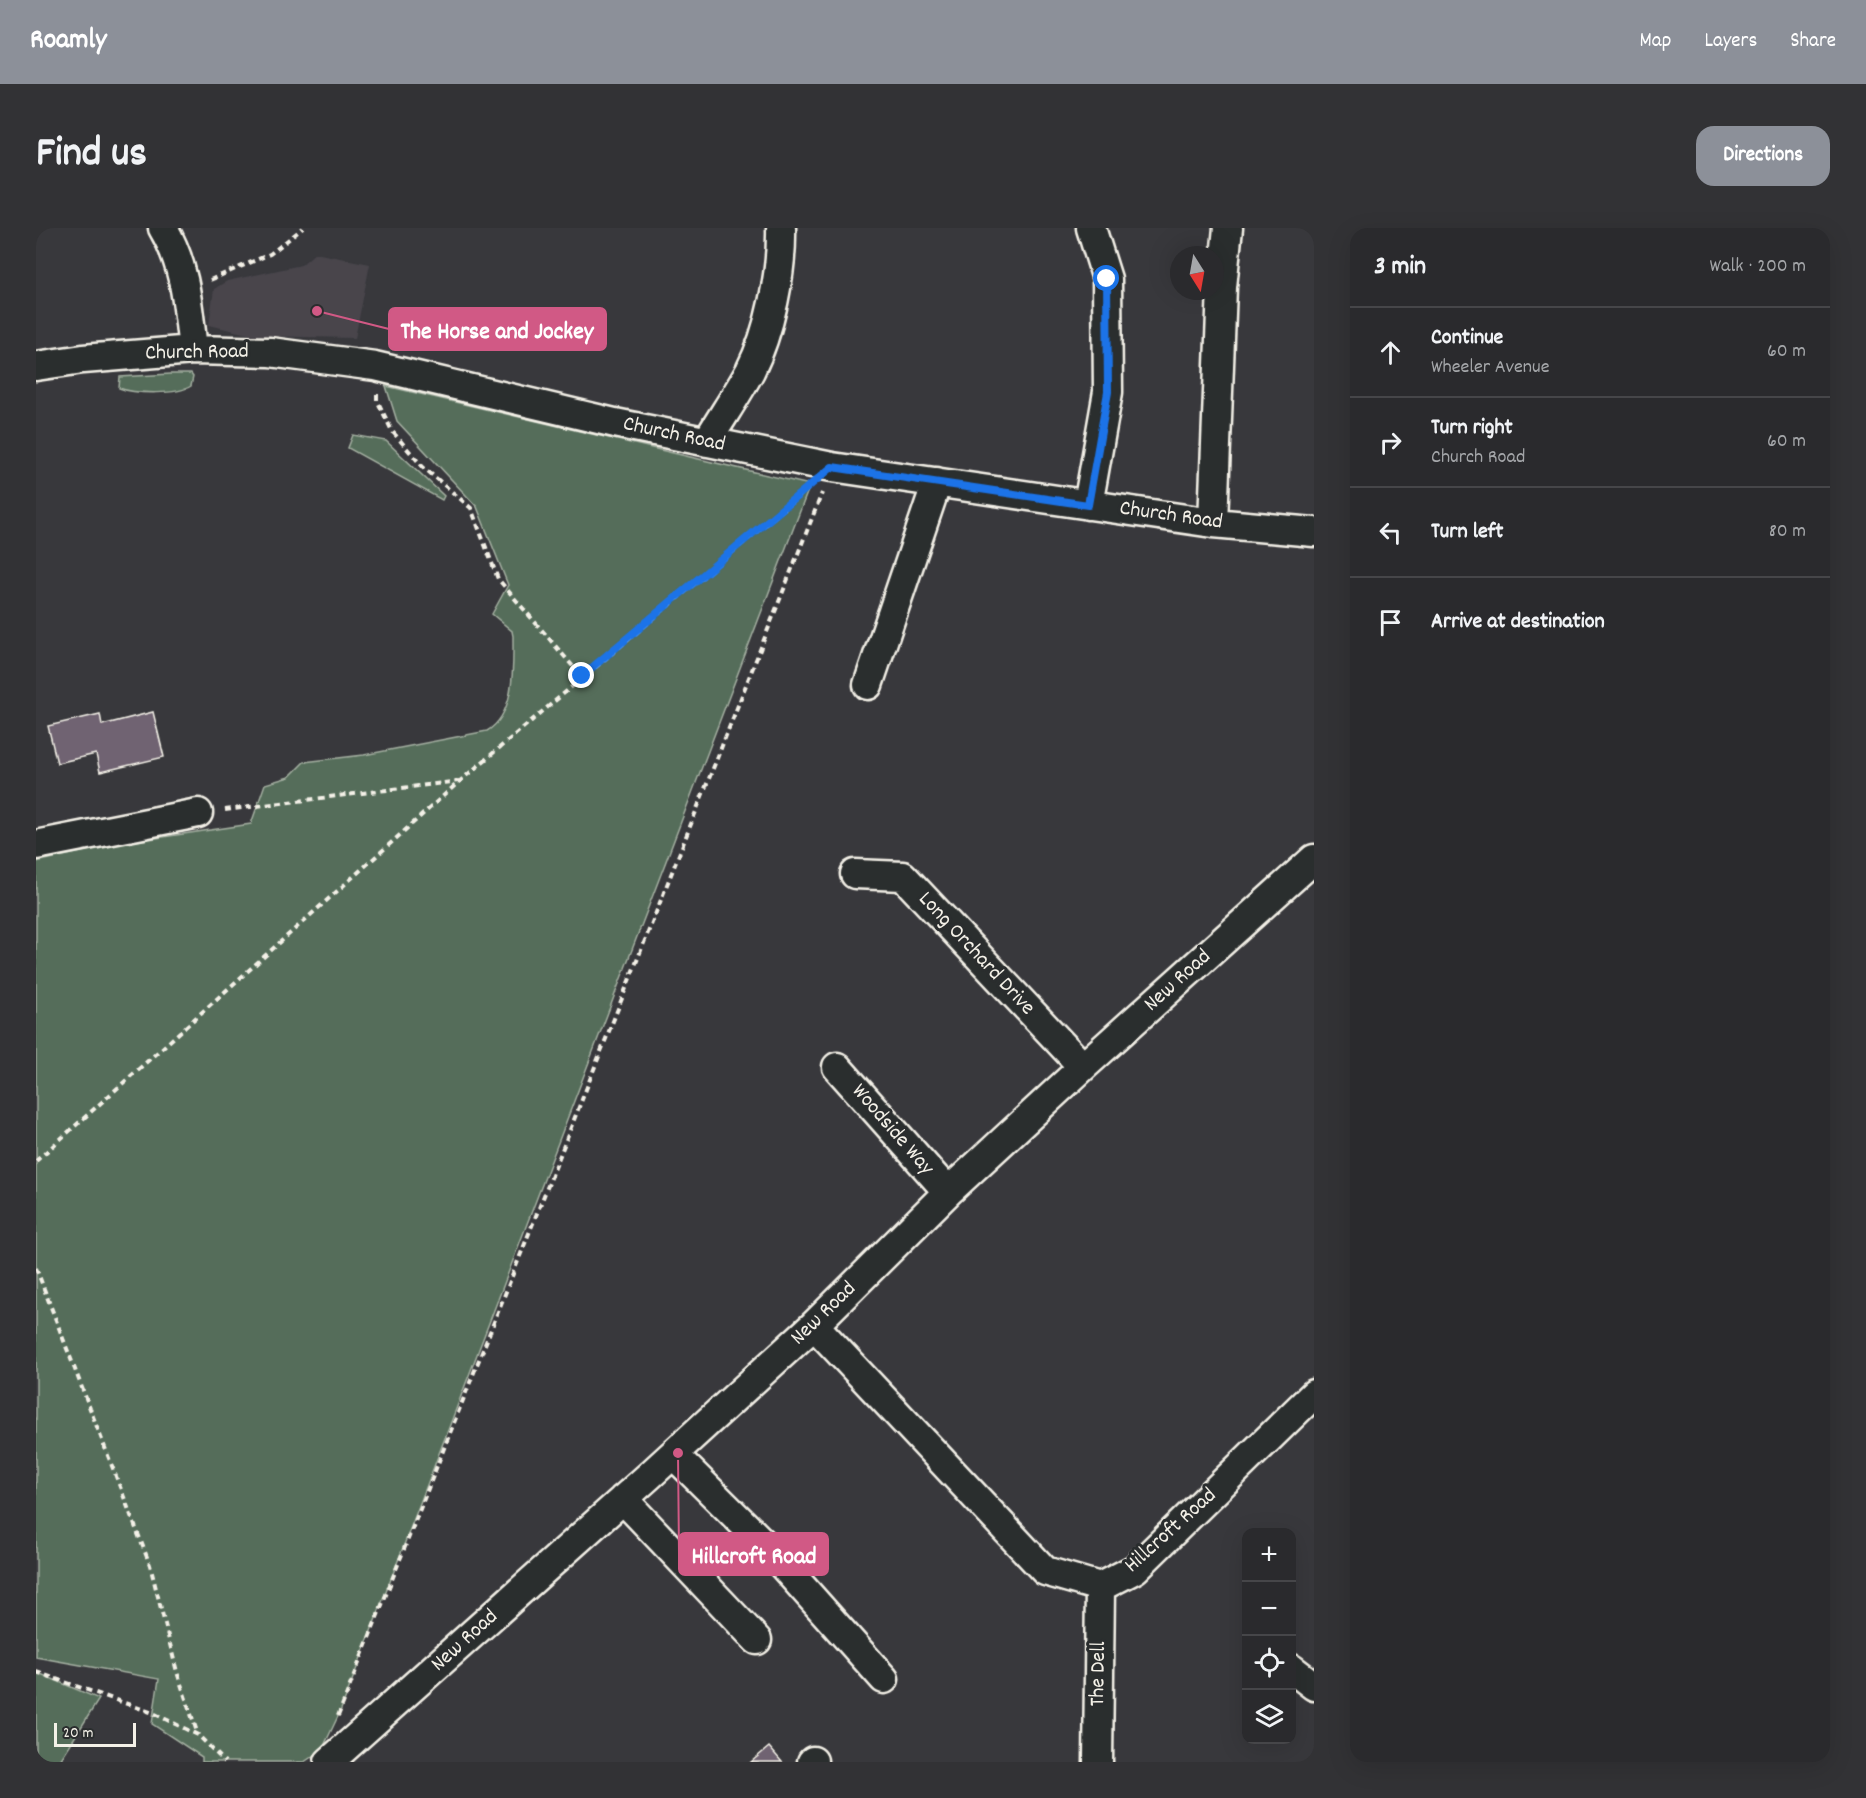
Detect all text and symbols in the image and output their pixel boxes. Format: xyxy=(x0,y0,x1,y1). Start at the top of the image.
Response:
text: Roamly xyxy=(30,22,106,62)
text: Map xyxy=(1640,27,1671,57)
text: Layers xyxy=(1704,27,1757,57)
text: Share xyxy=(1790,27,1836,57)
text: Find us xyxy=(36,126,147,186)
button: Directions xyxy=(1696,126,1830,186)
north arrow xyxy=(1170,246,1224,300)
text: 3 min xyxy=(1374,249,1426,286)
text: Walk · 200 m xyxy=(1710,253,1806,281)
route start xyxy=(1093,265,1119,291)
callout: The Horse and Jockey xyxy=(389,308,606,350)
text: The Horse and Jockey xyxy=(401,316,595,350)
text: Continue xyxy=(1431,323,1503,354)
icon: ahead xyxy=(1374,336,1407,369)
street label: Church Road xyxy=(145,337,249,369)
text: 60 m xyxy=(1767,338,1806,366)
text: Wheeler Avenue xyxy=(1431,354,1550,382)
street label: Church Road xyxy=(620,409,728,461)
text: Turn right xyxy=(1431,413,1513,444)
icon: right xyxy=(1374,426,1407,459)
text: 60 m xyxy=(1767,428,1806,456)
text: Church Road xyxy=(1431,444,1525,472)
street label: Church Road xyxy=(1118,493,1224,539)
icon: left xyxy=(1374,516,1407,549)
text: Turn left xyxy=(1431,517,1503,548)
text: 80 m xyxy=(1769,518,1806,546)
icon: arrive xyxy=(1374,606,1407,639)
text: Arrive at destination xyxy=(1431,607,1605,638)
route end xyxy=(568,662,594,688)
street label: Long Orchard Drive xyxy=(910,885,1042,1023)
street label: New Road xyxy=(1138,942,1218,1020)
street label: Woodside Way xyxy=(843,1077,941,1184)
street label: New Road xyxy=(784,1275,864,1353)
street label: Hillcroft Road xyxy=(1118,1481,1224,1581)
map controls xyxy=(1242,1528,1296,1744)
button: + xyxy=(1242,1528,1296,1582)
callout: Hillcroft Road xyxy=(679,1533,828,1575)
text: Hillcroft Road xyxy=(691,1541,817,1575)
button: − xyxy=(1242,1582,1296,1636)
street label: New Road xyxy=(425,1602,505,1680)
button: locate xyxy=(1242,1636,1296,1690)
street label: The Dell xyxy=(1083,1641,1115,1707)
button: layers xyxy=(1242,1690,1296,1744)
scale bar xyxy=(54,1720,136,1748)
text: 20 m xyxy=(63,1722,93,1745)

